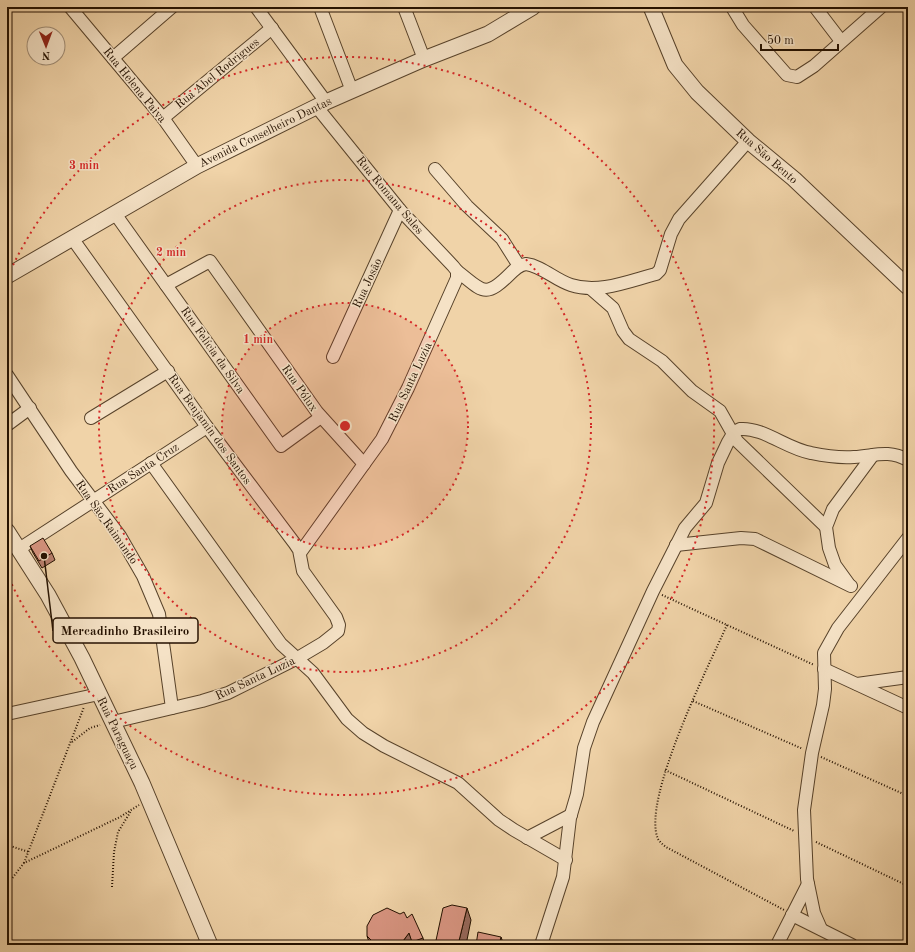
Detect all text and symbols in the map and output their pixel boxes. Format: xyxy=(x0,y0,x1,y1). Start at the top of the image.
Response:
north arrow xyxy=(26,26,66,66)
scale bar xyxy=(761,26,838,52)
text: 50 m xyxy=(767,34,794,47)
street label: Rua Abel Rodrigues xyxy=(173,36,262,111)
street label: Rua Helena Paiva xyxy=(100,46,168,125)
text: N xyxy=(41,49,50,60)
street label: Avenida Conselheiro Dantas xyxy=(197,95,334,170)
street label: Rua São Bento xyxy=(733,127,800,187)
street label: Rua Romana Sales xyxy=(353,154,425,237)
text: 3 min xyxy=(69,160,99,172)
text: 2 min xyxy=(156,247,186,259)
street label: Rua Josão xyxy=(351,256,385,310)
street label: Rua Felícia da Silva xyxy=(178,305,247,396)
text: 1 min xyxy=(243,334,273,346)
street label: Rua Santa Luzia xyxy=(387,341,435,424)
street label: Rua Pólux xyxy=(279,363,319,414)
street label: Rua Benjamin dos Santos xyxy=(165,372,253,487)
centre of rings xyxy=(338,419,352,433)
street label: Rua Santa Cruz xyxy=(106,441,181,496)
street label: Rua São Raimundo xyxy=(73,478,140,567)
callout: Mercadinho Brasileiro xyxy=(53,618,198,643)
text: Mercadinho Brasileiro xyxy=(61,625,189,638)
street label: Rua Santa Luzia xyxy=(214,655,297,703)
street label: Rua Paraguaçu xyxy=(94,695,140,772)

